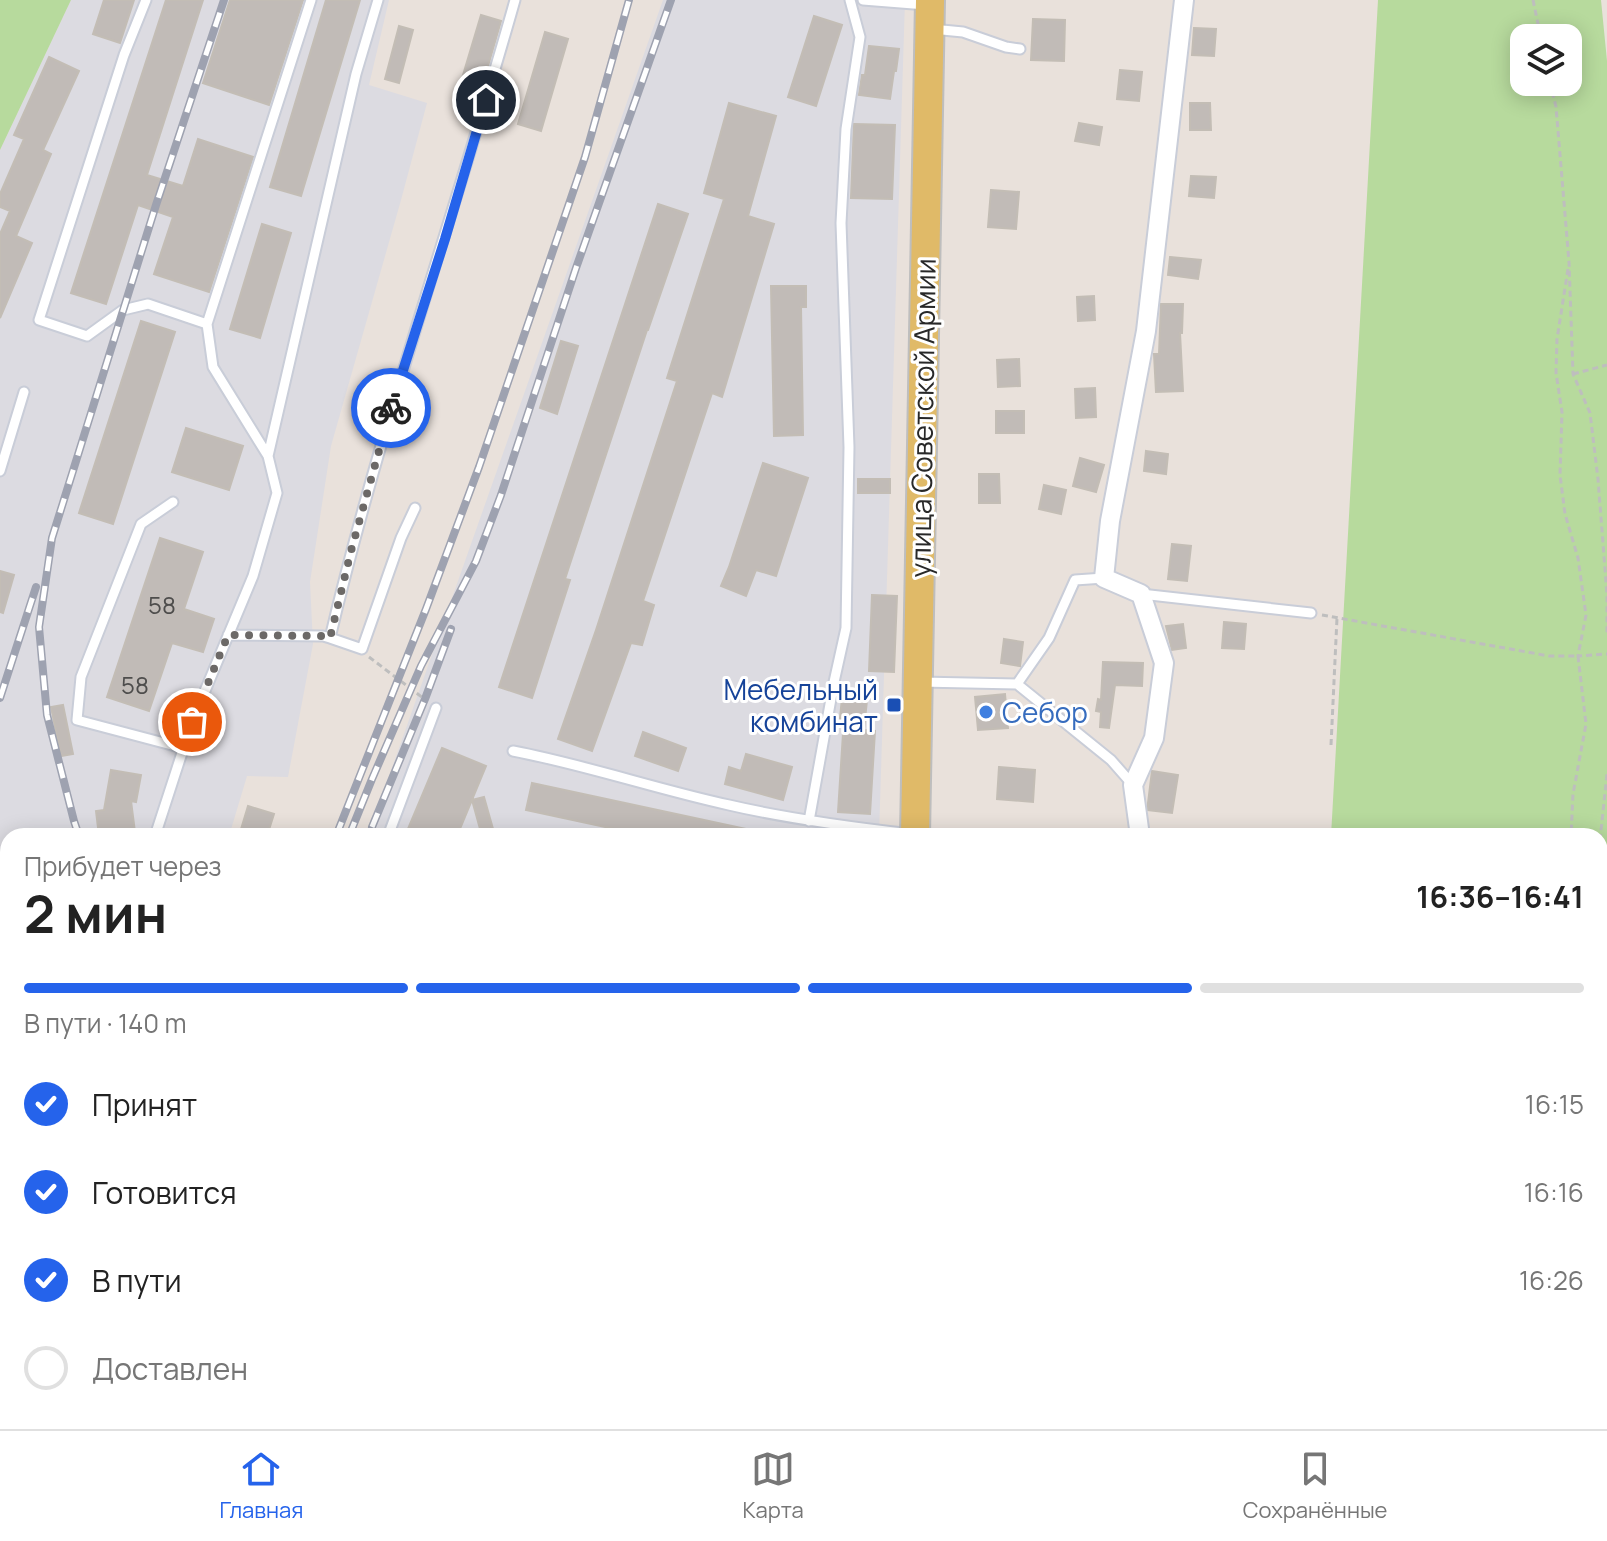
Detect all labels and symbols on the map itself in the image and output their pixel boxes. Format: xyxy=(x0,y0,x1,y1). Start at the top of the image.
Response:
pin xyxy=(452,66,520,134)
street label: улица Советской Армии xyxy=(900,258,944,578)
courier xyxy=(351,368,431,448)
house number: 58 xyxy=(148,588,176,621)
house number: 58 xyxy=(121,668,149,701)
place label: Мебельный комбинат xyxy=(724,670,878,740)
pin xyxy=(158,688,226,756)
place label: Себор xyxy=(1002,693,1088,731)
marker: Мебельный комбинат xyxy=(885,696,903,714)
marker: Себор xyxy=(977,703,995,721)

